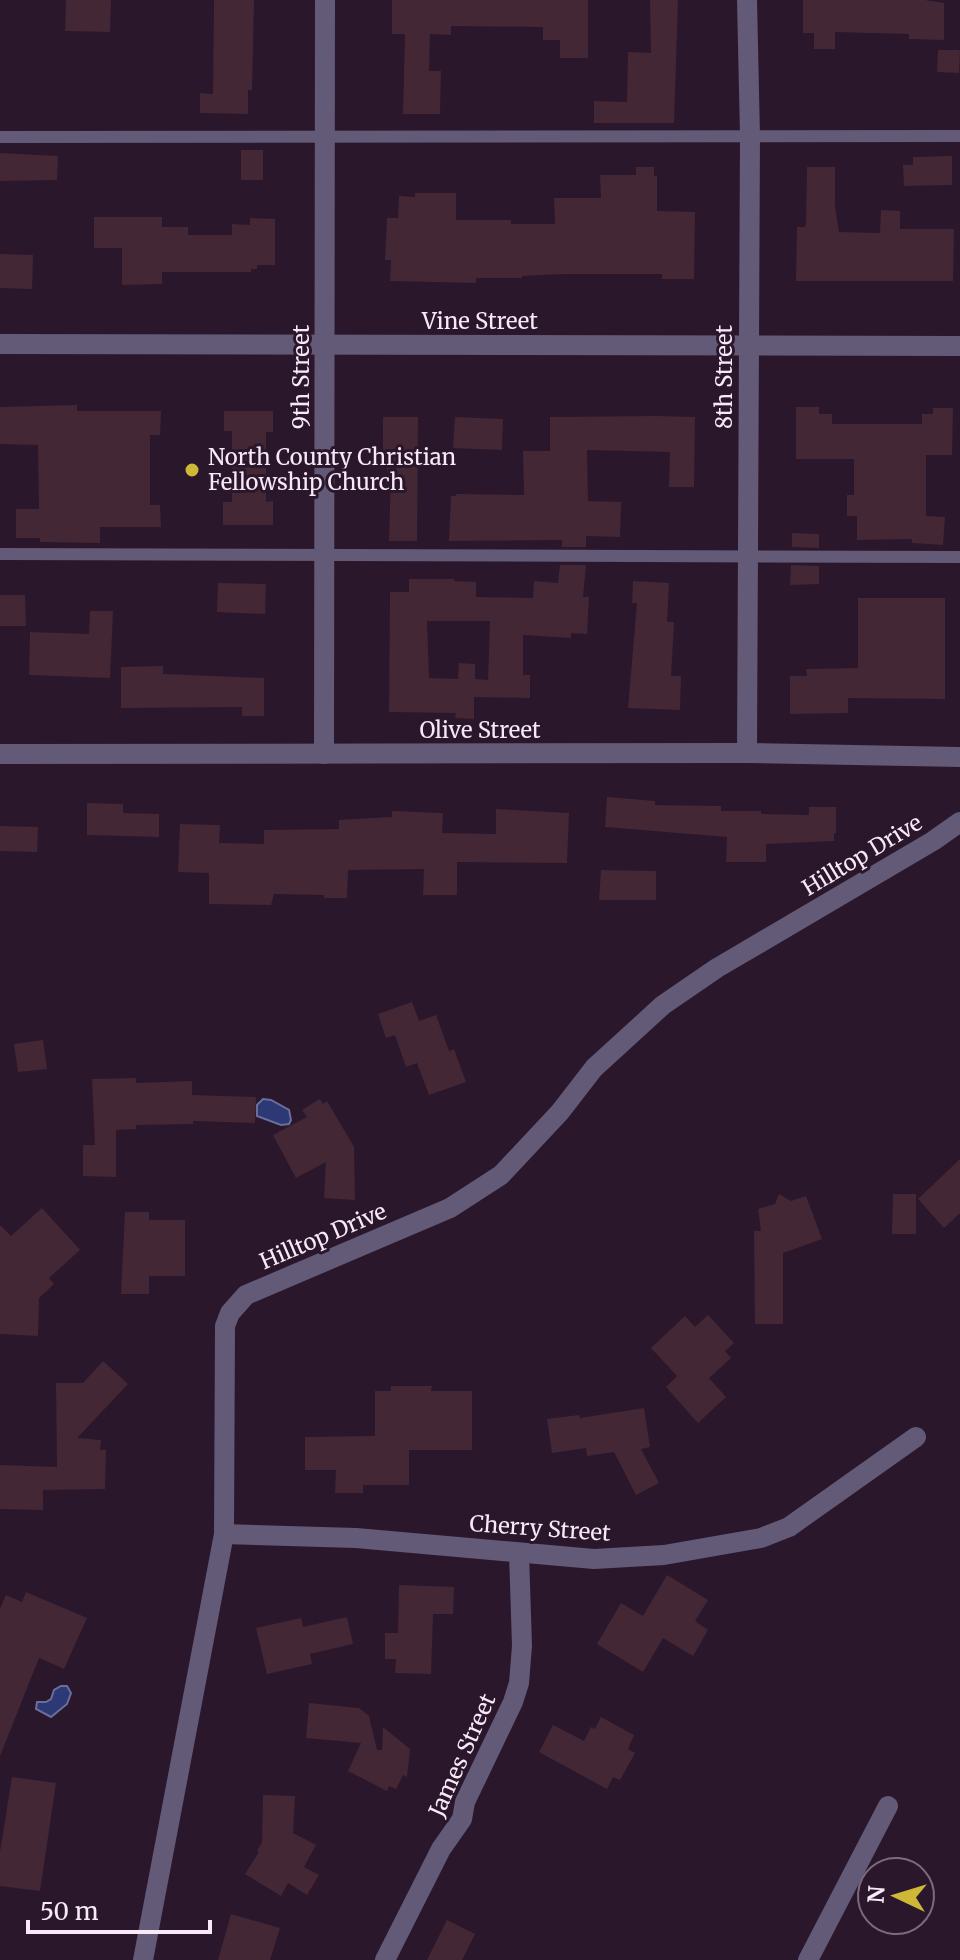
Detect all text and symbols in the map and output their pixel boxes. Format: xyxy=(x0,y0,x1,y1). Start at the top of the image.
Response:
street label: Vine Street xyxy=(421,307,538,335)
street label: 9th Street xyxy=(287,324,315,429)
street label: 8th Street xyxy=(710,324,738,429)
place label: North County Christian Fellowship Church xyxy=(208,443,457,496)
marker: North County Christian Fellowship Church xyxy=(183,461,201,479)
street label: Olive Street xyxy=(419,716,541,744)
street label: Hilltop Drive xyxy=(797,808,927,902)
street label: Hilltop Drive xyxy=(255,1197,391,1275)
street label: Cherry Street xyxy=(468,1509,612,1547)
street label: James Street xyxy=(422,1689,502,1822)
north arrow xyxy=(856,1856,936,1936)
scale bar xyxy=(28,1884,210,1934)
text: N xyxy=(861,1884,891,1904)
text: 50 m xyxy=(40,1896,99,1927)

